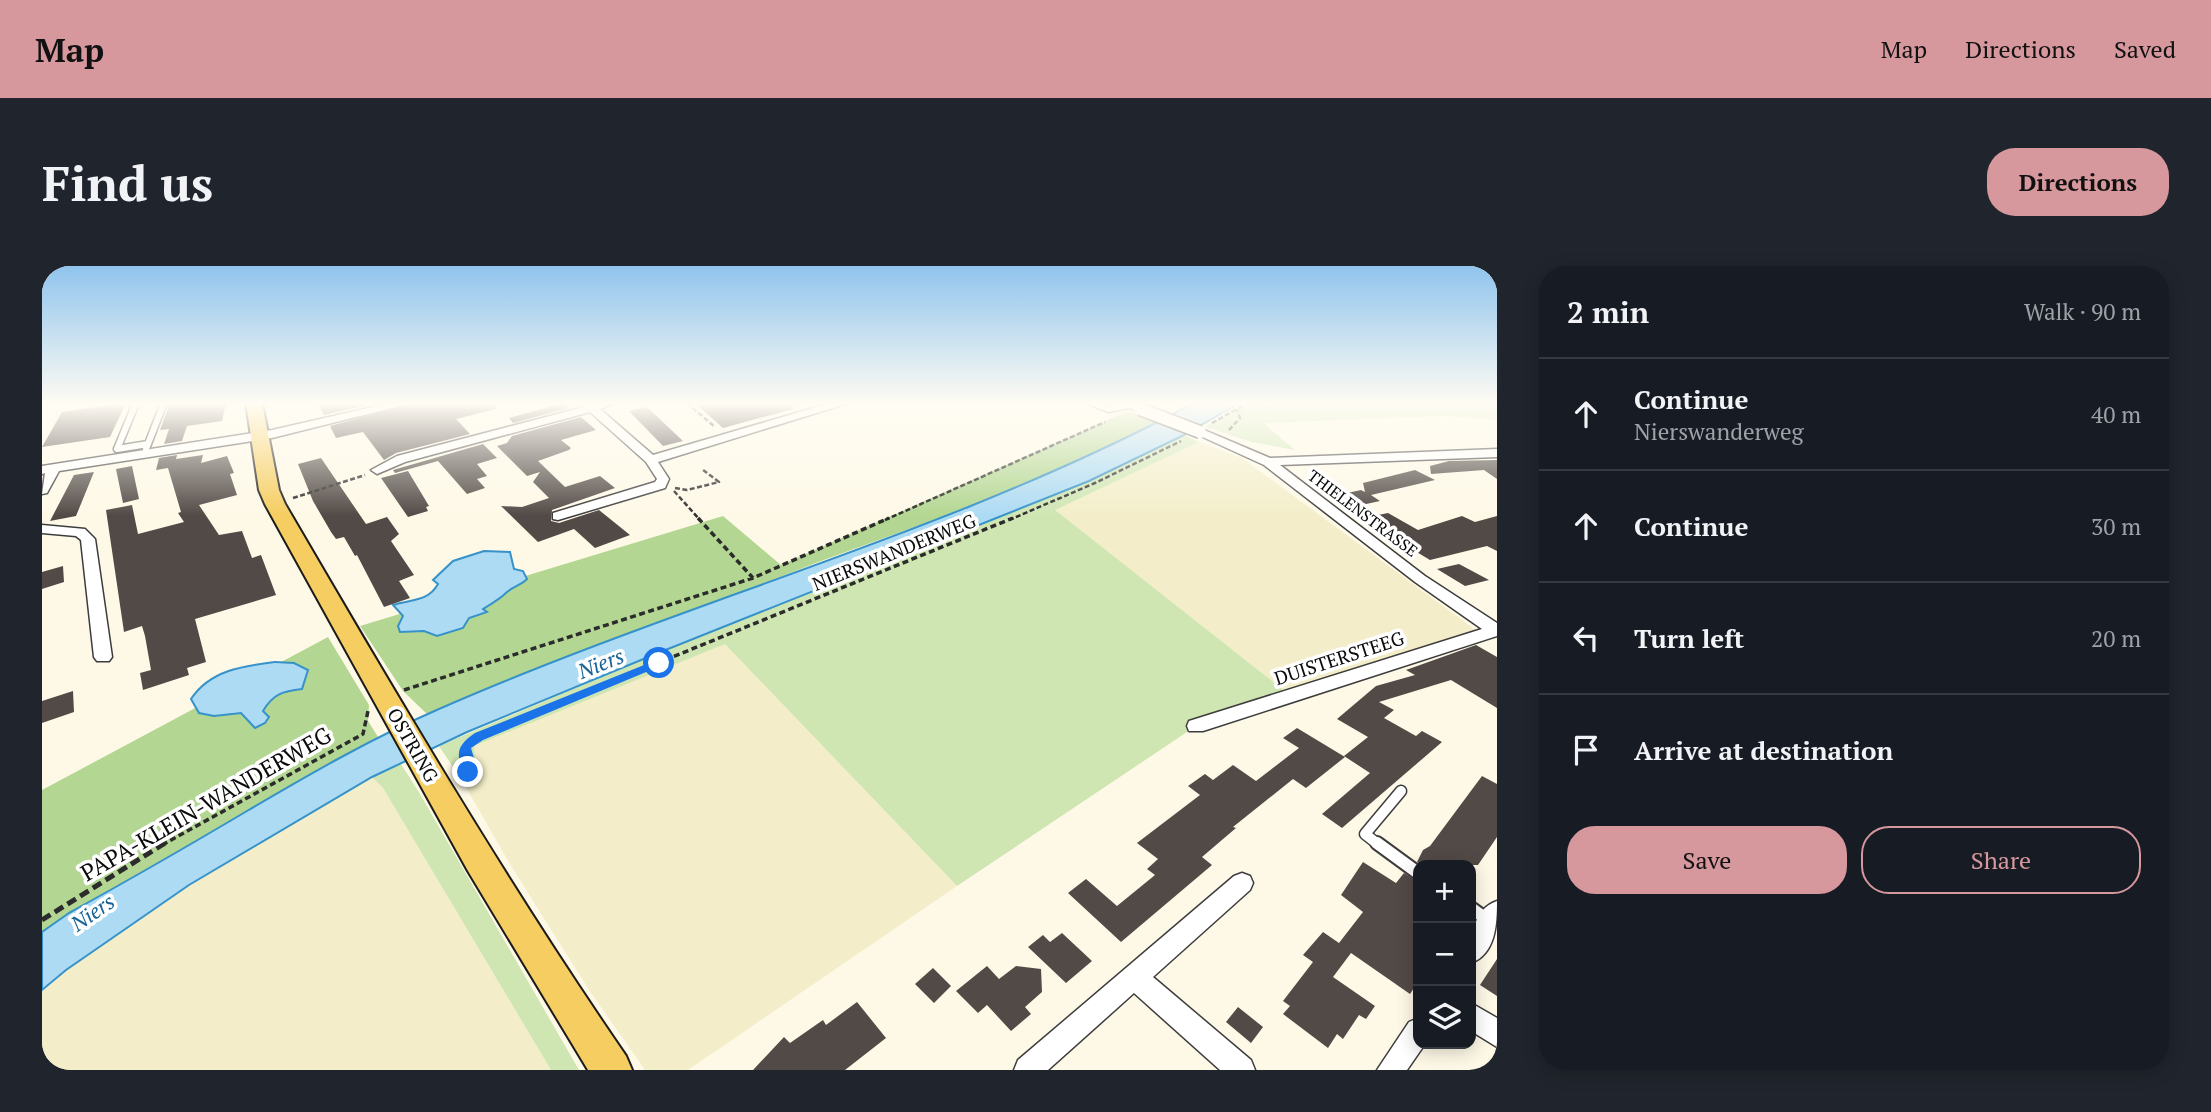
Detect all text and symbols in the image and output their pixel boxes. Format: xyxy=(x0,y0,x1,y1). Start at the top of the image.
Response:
text: Map xyxy=(35,28,104,71)
text: Map xyxy=(1881,33,1927,65)
text: Directions xyxy=(1965,33,2076,65)
text: Saved xyxy=(2114,33,2176,65)
button: Directions xyxy=(1987,148,2169,216)
text: Find us xyxy=(42,150,213,215)
text: 2 min xyxy=(1567,292,1649,332)
text: Walk · 90 m xyxy=(2024,296,2141,327)
text: Continue xyxy=(1634,382,1748,416)
icon: ahead xyxy=(1567,395,1605,433)
text: 40 m xyxy=(2091,399,2141,430)
text: Nierswanderweg xyxy=(1634,416,1804,447)
street label: THIELENSTRASSE xyxy=(1304,464,1422,562)
street label: NIERSWANDERWEG xyxy=(808,507,979,596)
icon: ahead xyxy=(1567,507,1605,545)
text: Continue xyxy=(1634,509,1748,543)
text: 30 m xyxy=(2091,511,2141,542)
icon: left xyxy=(1567,619,1605,657)
text: Turn left xyxy=(1634,621,1744,655)
text: 20 m xyxy=(2091,623,2141,654)
street label: DUISTERSTEEG xyxy=(1271,625,1407,690)
water label: Niers xyxy=(572,641,628,685)
route start xyxy=(643,647,674,678)
street label: OSTRING xyxy=(382,703,445,786)
street label: PAPA-KLEIN-WANDERWEG xyxy=(75,719,337,888)
icon: arrive xyxy=(1567,731,1605,769)
text: Arrive at destination xyxy=(1634,733,1893,767)
route end xyxy=(452,756,483,787)
button: Save xyxy=(1567,826,1847,894)
button: Share xyxy=(1861,826,2141,894)
map controls xyxy=(1413,860,1476,1049)
button: + xyxy=(1413,860,1476,923)
water label: Niers xyxy=(64,887,120,938)
button: − xyxy=(1413,923,1476,986)
button: layers xyxy=(1413,986,1476,1049)

